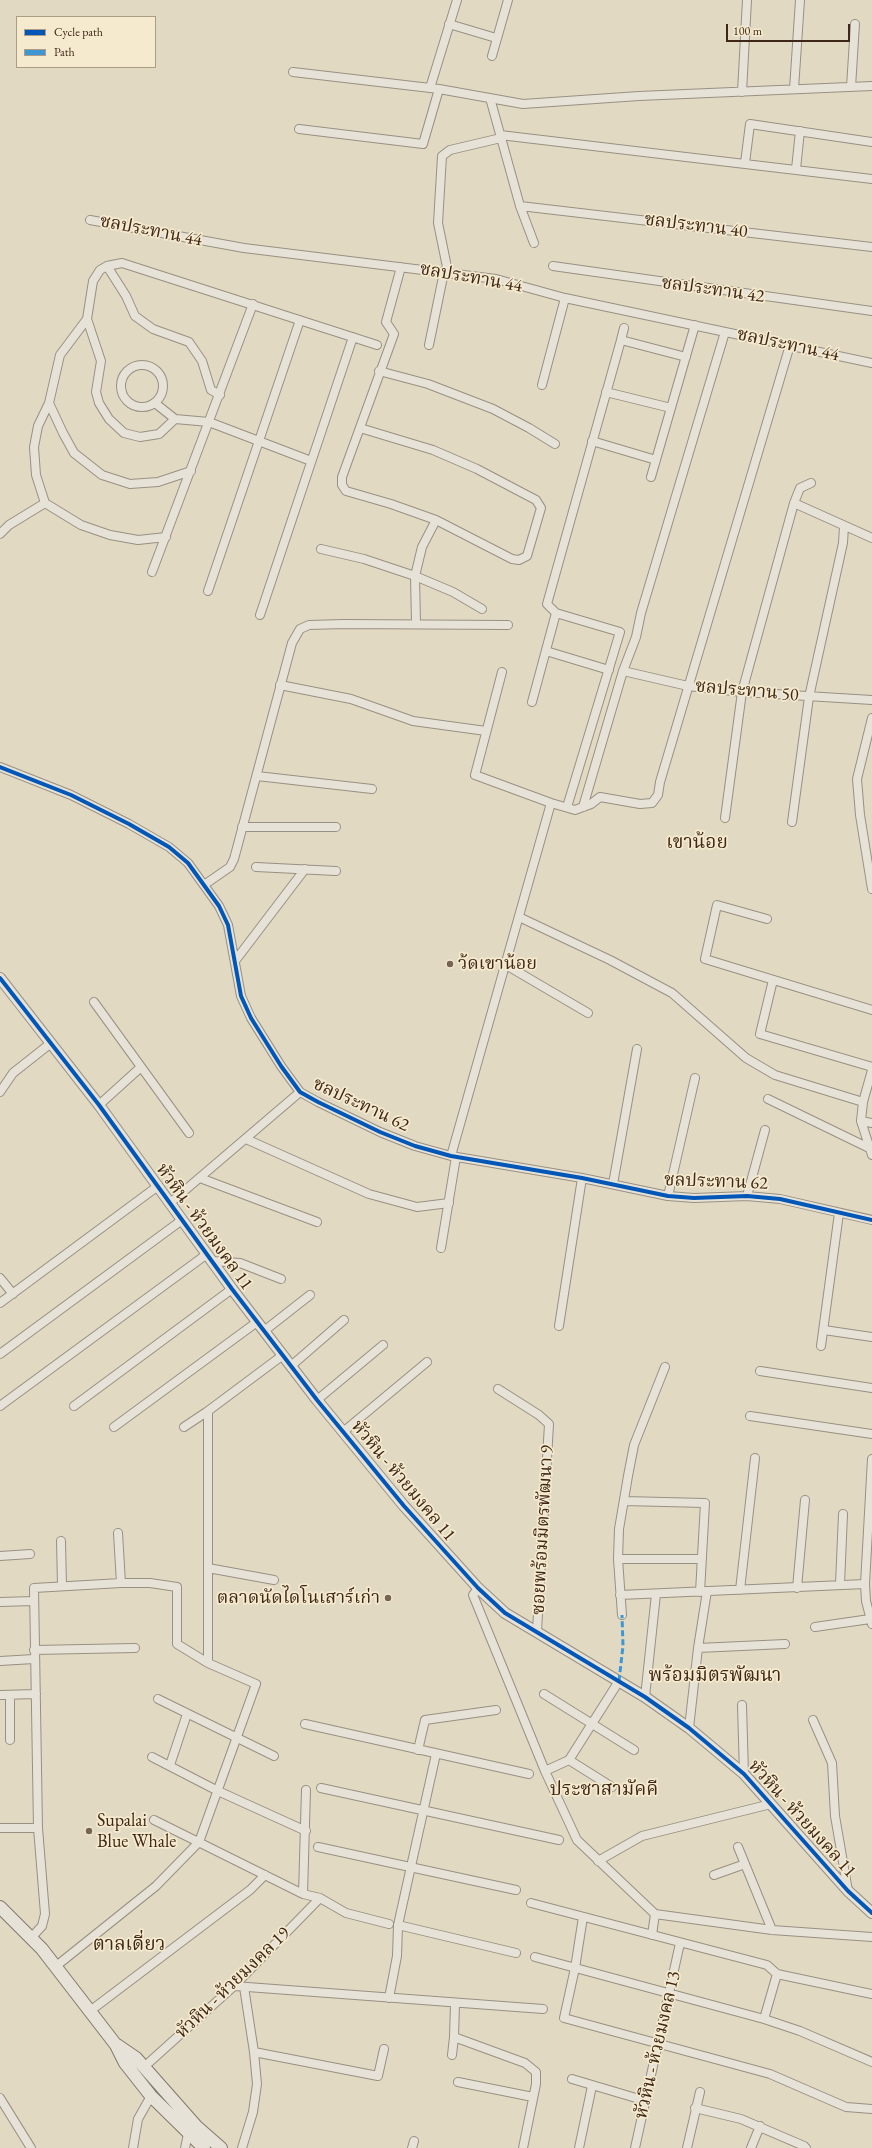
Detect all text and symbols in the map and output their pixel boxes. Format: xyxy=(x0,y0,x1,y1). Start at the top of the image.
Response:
legend xyxy=(16,16,156,68)
scale bar xyxy=(728,16,852,42)
text: 100 m xyxy=(733,23,762,39)
text: Cycle path xyxy=(54,24,103,40)
text: Path xyxy=(54,44,75,60)
street label: ชลประทาน 40 xyxy=(643,209,749,243)
street label: ชลประทาน 44 xyxy=(98,211,204,251)
street label: ชลประทาน 44 xyxy=(418,258,524,298)
street label: ชลประทาน 42 xyxy=(660,272,766,308)
street label: ชลประทาน 44 xyxy=(735,324,841,366)
street label: ชลประทาน 50 xyxy=(694,676,800,706)
district label: เขาน้อย xyxy=(666,832,728,854)
place label: ว้ดเขาน้อย xyxy=(458,953,537,975)
marker: ว้ดเขาน้อย xyxy=(445,959,455,969)
street label: ชลประทาน 62 xyxy=(309,1073,413,1137)
street label: หัวหิน - ห้วยมงคล 11 xyxy=(151,1160,257,1294)
street label: ชลประทาน 62 xyxy=(664,1169,768,1195)
street label: หัวหิน - ห้วยมงคล 11 xyxy=(346,1416,460,1546)
street label: ซอยพร้อมมิตรพัฒนา 9 xyxy=(528,1444,558,1616)
place label: ตลาดนัดไดโนเสาร์เก่า xyxy=(217,1587,380,1609)
marker: ตลาดนัดไดโนเสาร์เก่า xyxy=(383,1593,393,1603)
district label: พร้อมมิตรพัฒนา xyxy=(649,1665,781,1687)
street label: หัวหิน - ห้วยมงคล 11 xyxy=(743,1756,861,1882)
district label: ประชาสามัคคี xyxy=(550,1779,658,1801)
place label: Supalai Blue Whale xyxy=(97,1810,176,1852)
marker: Supalai Blue Whale xyxy=(84,1826,94,1836)
street label: หัวหิน - ห้วยมงคล 19 xyxy=(171,1923,295,2043)
district label: ตาลเดี่ยว xyxy=(93,1934,165,1956)
street label: หัวหิน - ห้วยมงคล 13 xyxy=(630,1969,686,2121)

